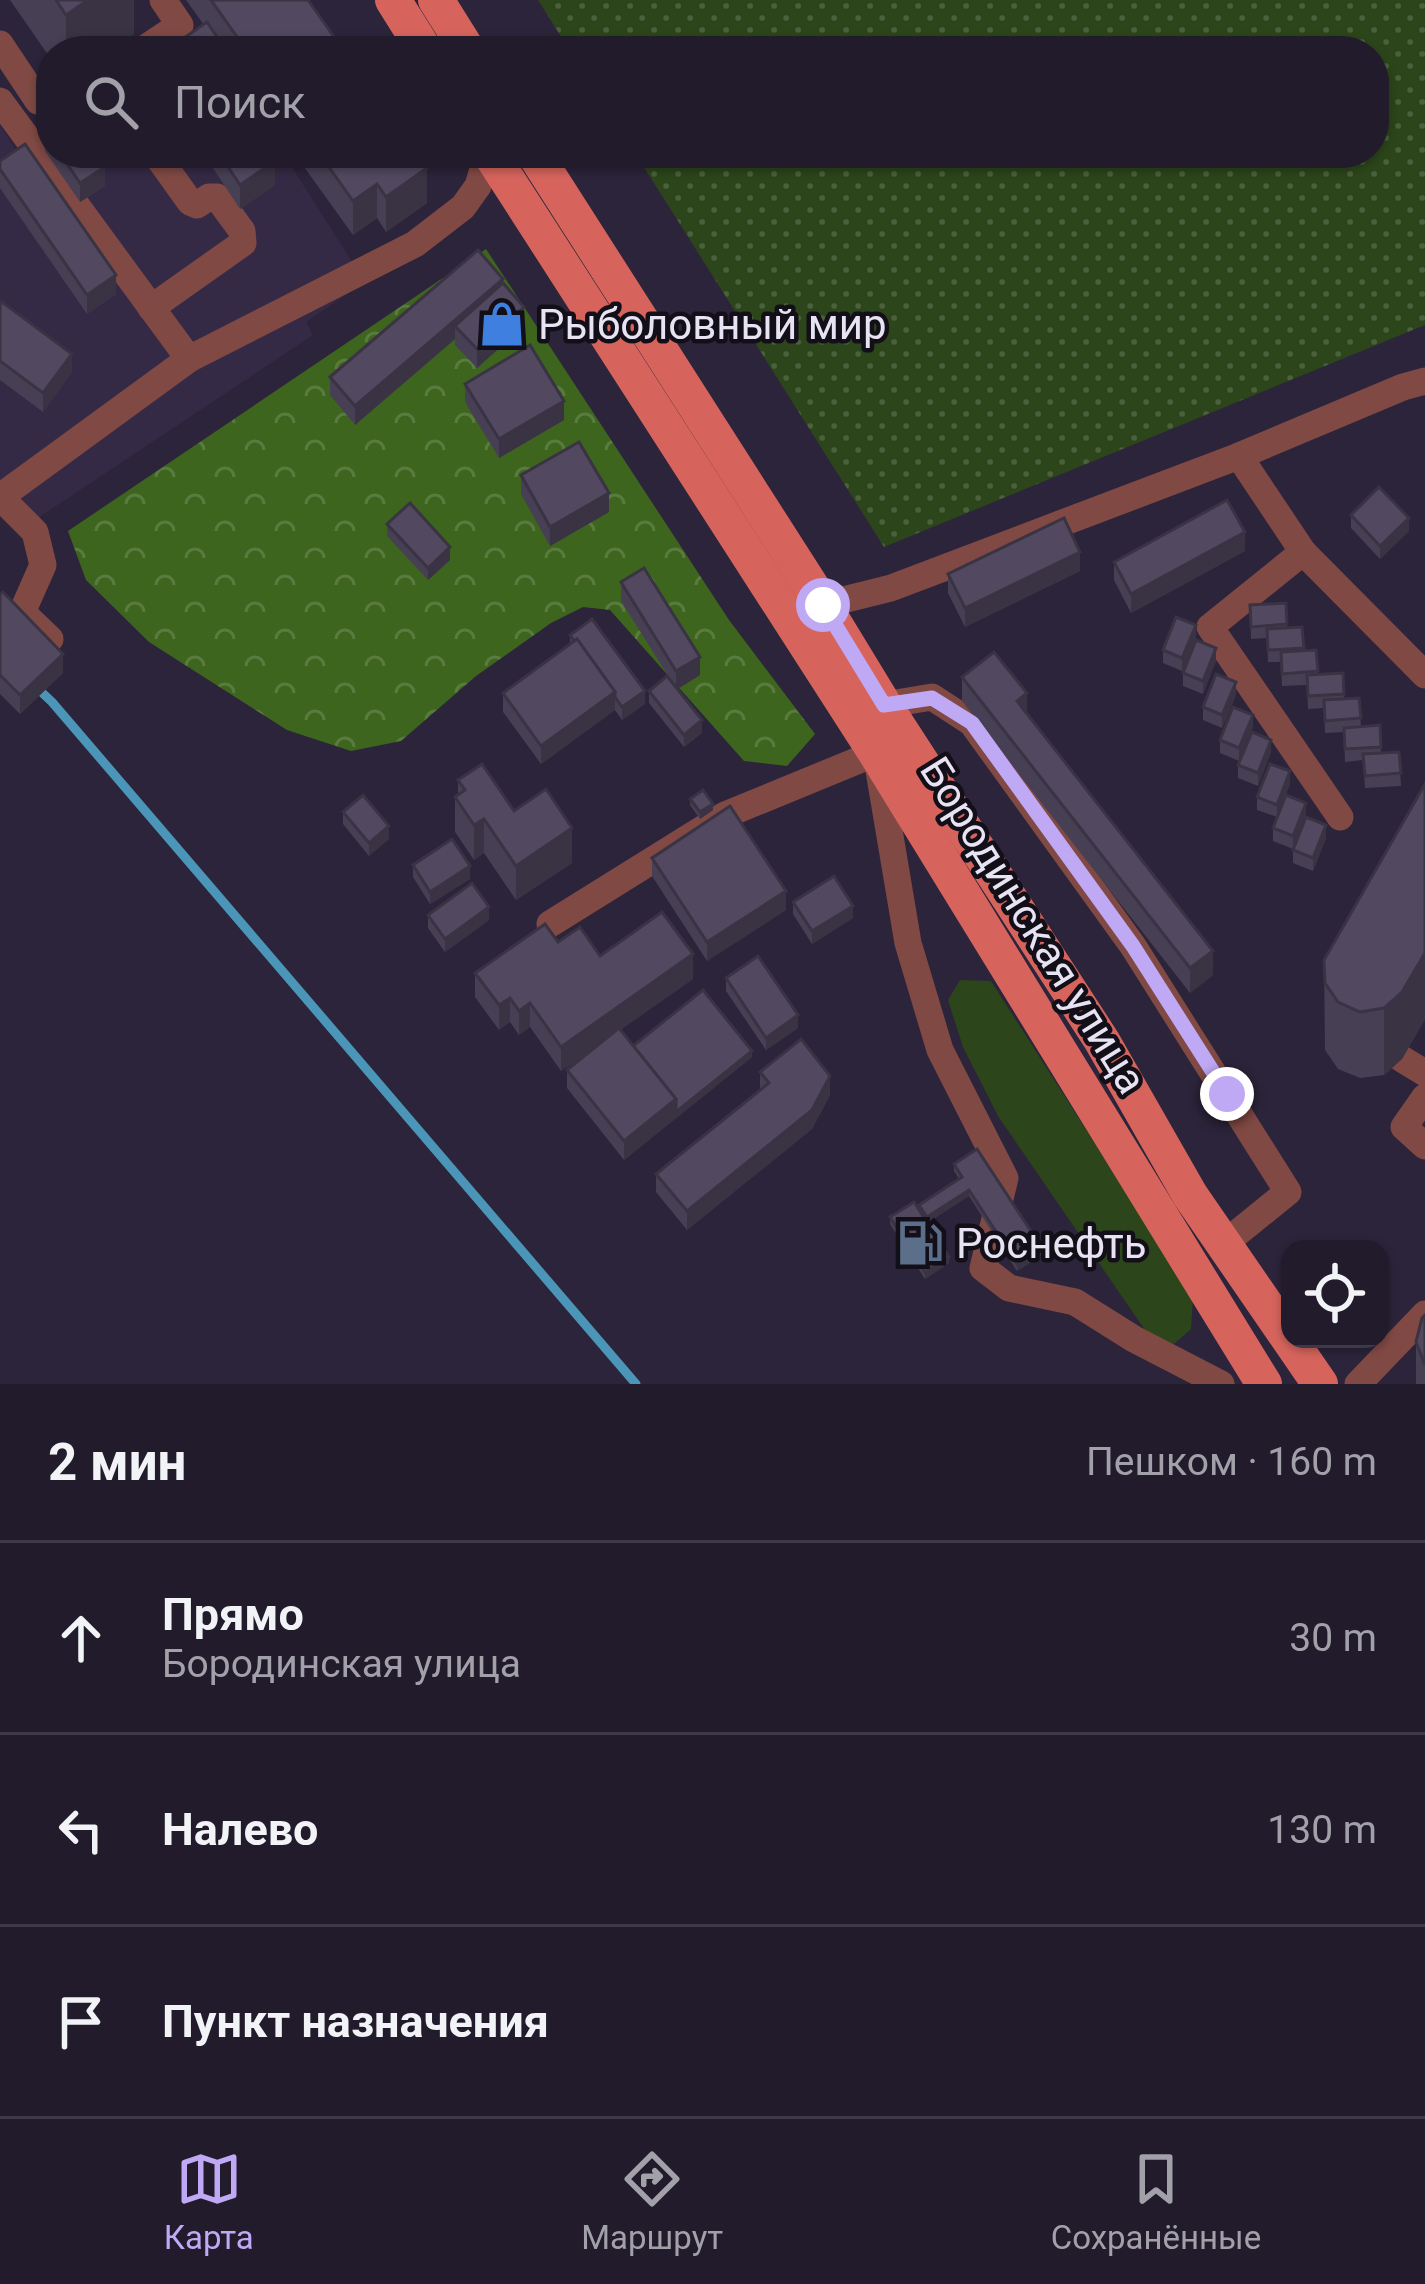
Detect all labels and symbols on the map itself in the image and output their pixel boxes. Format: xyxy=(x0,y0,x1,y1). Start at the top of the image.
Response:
shop icon: Рыболовный мир xyxy=(477,299,527,349)
place label: Рыболовный мир xyxy=(538,300,887,349)
route start xyxy=(796,578,850,632)
street label: Бородинская улица xyxy=(910,748,1157,1102)
route end xyxy=(1200,1067,1254,1121)
fuel station icon: Роснефть xyxy=(895,1218,945,1268)
place label: Роснефть xyxy=(956,1219,1147,1268)

